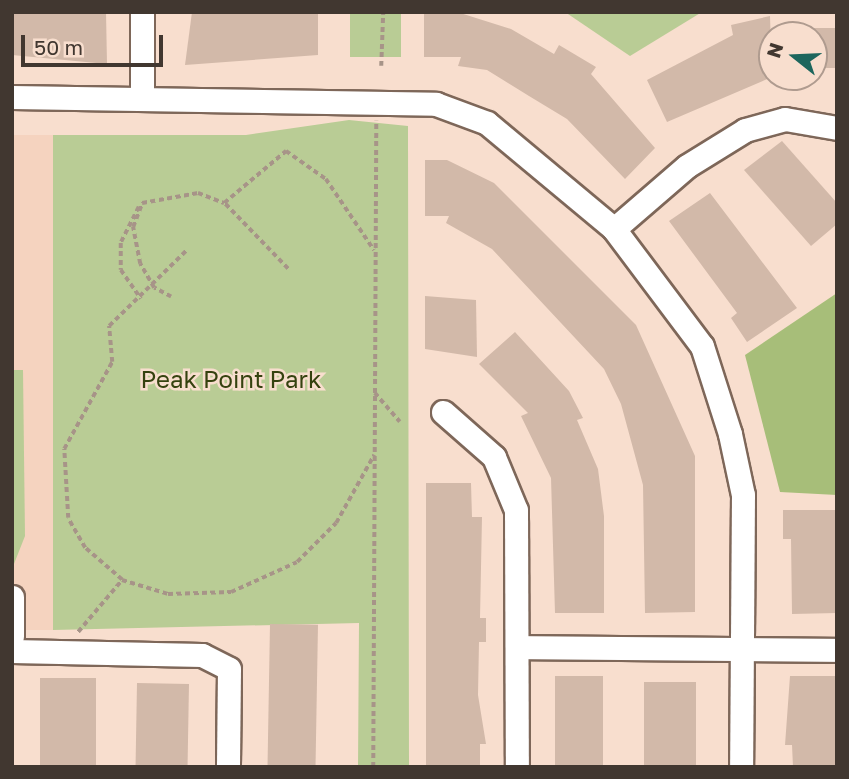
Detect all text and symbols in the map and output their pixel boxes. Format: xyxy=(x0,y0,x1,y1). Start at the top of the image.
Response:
scale bar xyxy=(24,21,166,65)
north arrow xyxy=(758,21,828,91)
text: 50 m xyxy=(34,34,83,60)
text: N xyxy=(761,40,788,60)
park label: Peak Point Park xyxy=(141,365,321,393)

